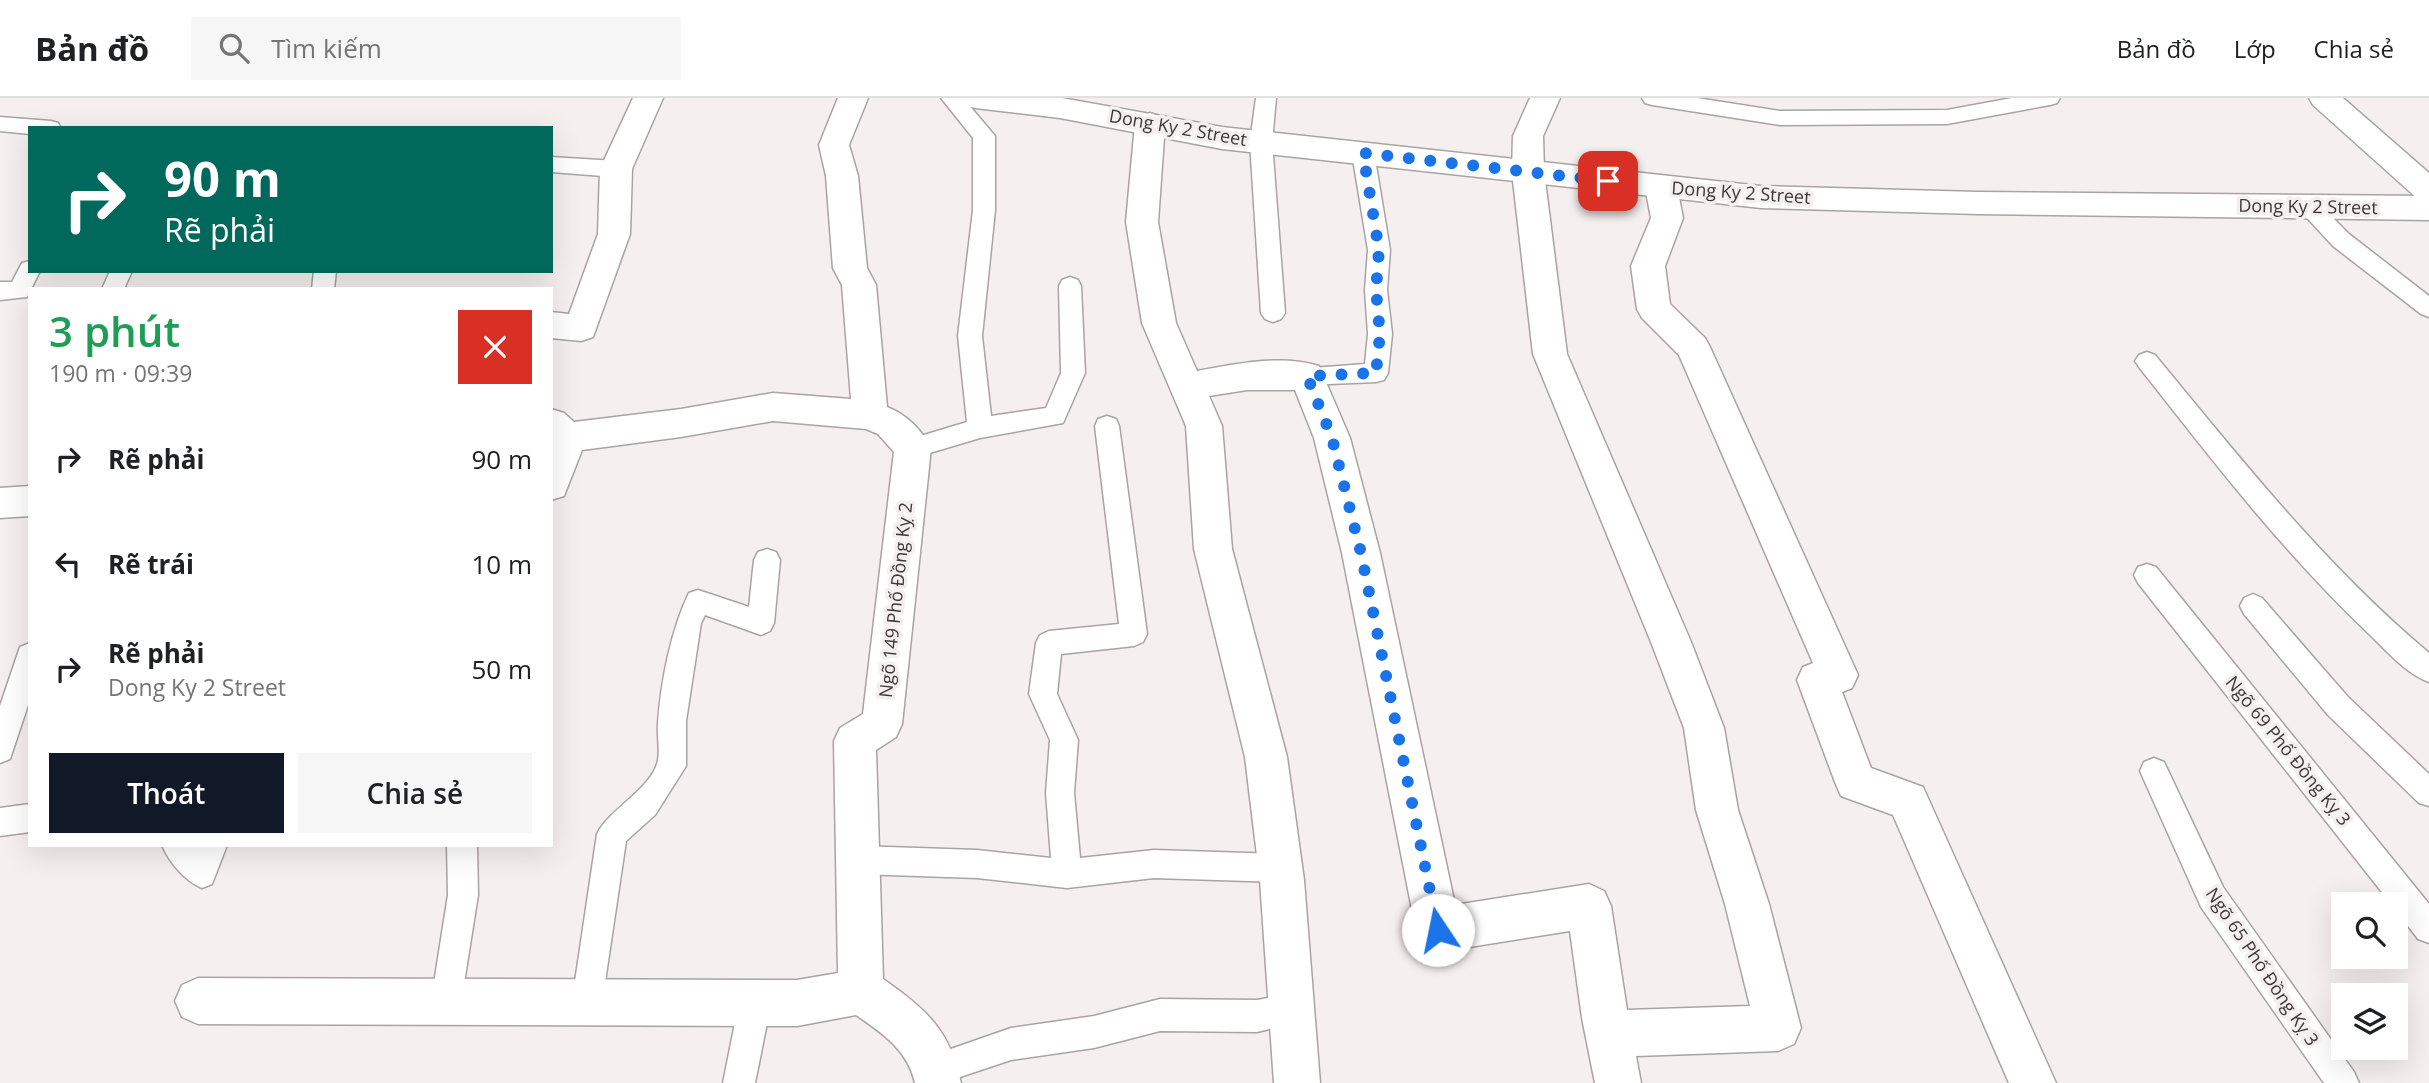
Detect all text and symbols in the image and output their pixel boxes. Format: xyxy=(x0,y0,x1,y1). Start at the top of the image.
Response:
search box xyxy=(191,17,681,80)
text: Bản đồ xyxy=(35,26,149,71)
icon: search xyxy=(215,29,253,67)
text: Tìm kiếm xyxy=(271,30,382,66)
text: Bản đồ xyxy=(2117,32,2196,65)
text: Lớp xyxy=(2234,32,2276,65)
text: Chia sẻ xyxy=(2314,32,2394,65)
street label: Dong Ky 2 Street xyxy=(1107,103,1249,151)
text: 90 m xyxy=(164,145,281,211)
pin xyxy=(1578,151,1638,211)
icon: right xyxy=(49,154,140,245)
icon: arrive xyxy=(1589,162,1627,200)
street label: Dong Ky 2 Street xyxy=(1671,175,1811,209)
street label: Dong Ky 2 Street xyxy=(2238,193,2378,219)
text: Rẽ phải xyxy=(164,208,275,251)
text: 3 phút xyxy=(49,302,180,359)
button: close xyxy=(458,310,532,384)
text: 190 m · 09:39 xyxy=(49,357,192,389)
icon: right xyxy=(49,440,87,478)
text: Rẽ phải xyxy=(108,441,204,477)
text: 90 m xyxy=(471,441,532,477)
street label: Ngõ 149 Phố Đồng Kỵ 2 xyxy=(873,501,917,699)
icon: left xyxy=(49,545,87,583)
text: Rẽ trái xyxy=(108,546,194,582)
text: 10 m xyxy=(471,546,532,582)
text: Rẽ phải xyxy=(108,635,204,671)
icon: right xyxy=(49,650,87,688)
text: 50 m xyxy=(471,651,532,687)
text: Dong Ky 2 Street xyxy=(108,671,286,703)
street label: Ngõ 69 Phố Đồng Kỵ 3 xyxy=(2221,671,2357,830)
button: Thoát xyxy=(49,753,284,833)
button: Chia sẻ xyxy=(298,753,532,833)
street label: Ngõ 65 Phố Đồng Kỵ 3 xyxy=(2201,883,2325,1050)
map controls xyxy=(2331,892,2408,1060)
button: search xyxy=(2331,892,2408,969)
position arrow xyxy=(1401,893,1475,967)
button: layers xyxy=(2331,983,2408,1060)

